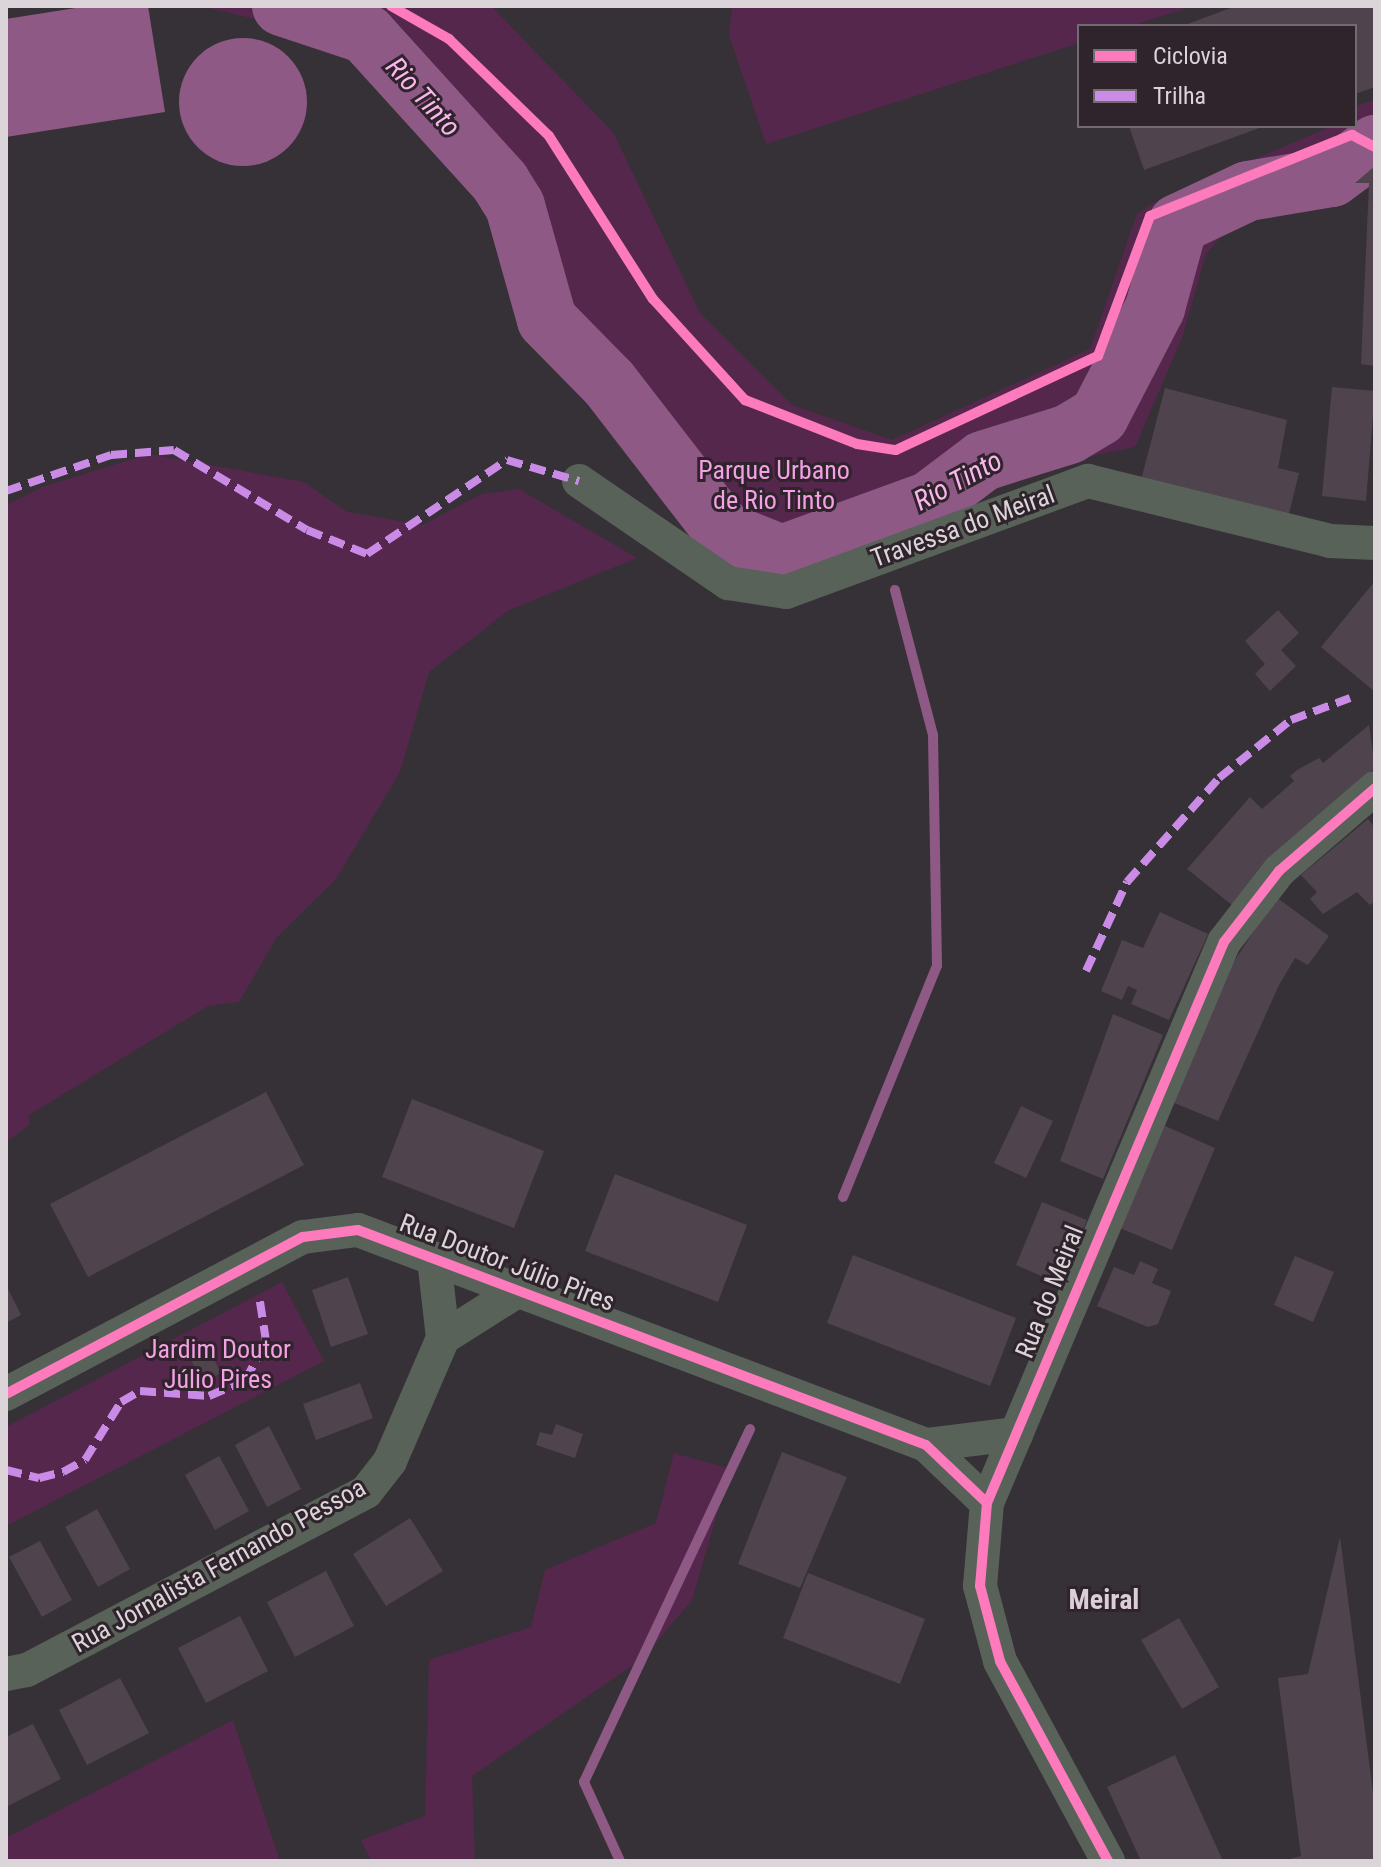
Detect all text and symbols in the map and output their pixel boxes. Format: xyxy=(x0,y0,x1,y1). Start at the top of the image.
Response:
legend xyxy=(1077,24,1357,128)
text: Ciclovia xyxy=(1153,42,1228,70)
water label: Rio Tinto xyxy=(379,50,467,144)
text: Trilha xyxy=(1153,82,1206,110)
water label: Rio Tinto xyxy=(908,444,1008,518)
park label: Parque Urbano de Rio Tinto xyxy=(698,455,850,516)
street label: Travessa do Meiral xyxy=(867,479,1059,575)
street label: Rua Doutor Júlio Pires xyxy=(395,1208,619,1318)
street label: Rua do Meiral xyxy=(1009,1221,1091,1363)
park label: Jardim Doutor Júlio Pires xyxy=(145,1334,291,1396)
street label: Rua Jornalista Fernando Pessoa xyxy=(67,1472,371,1660)
district label: Meiral xyxy=(1069,1583,1139,1617)

